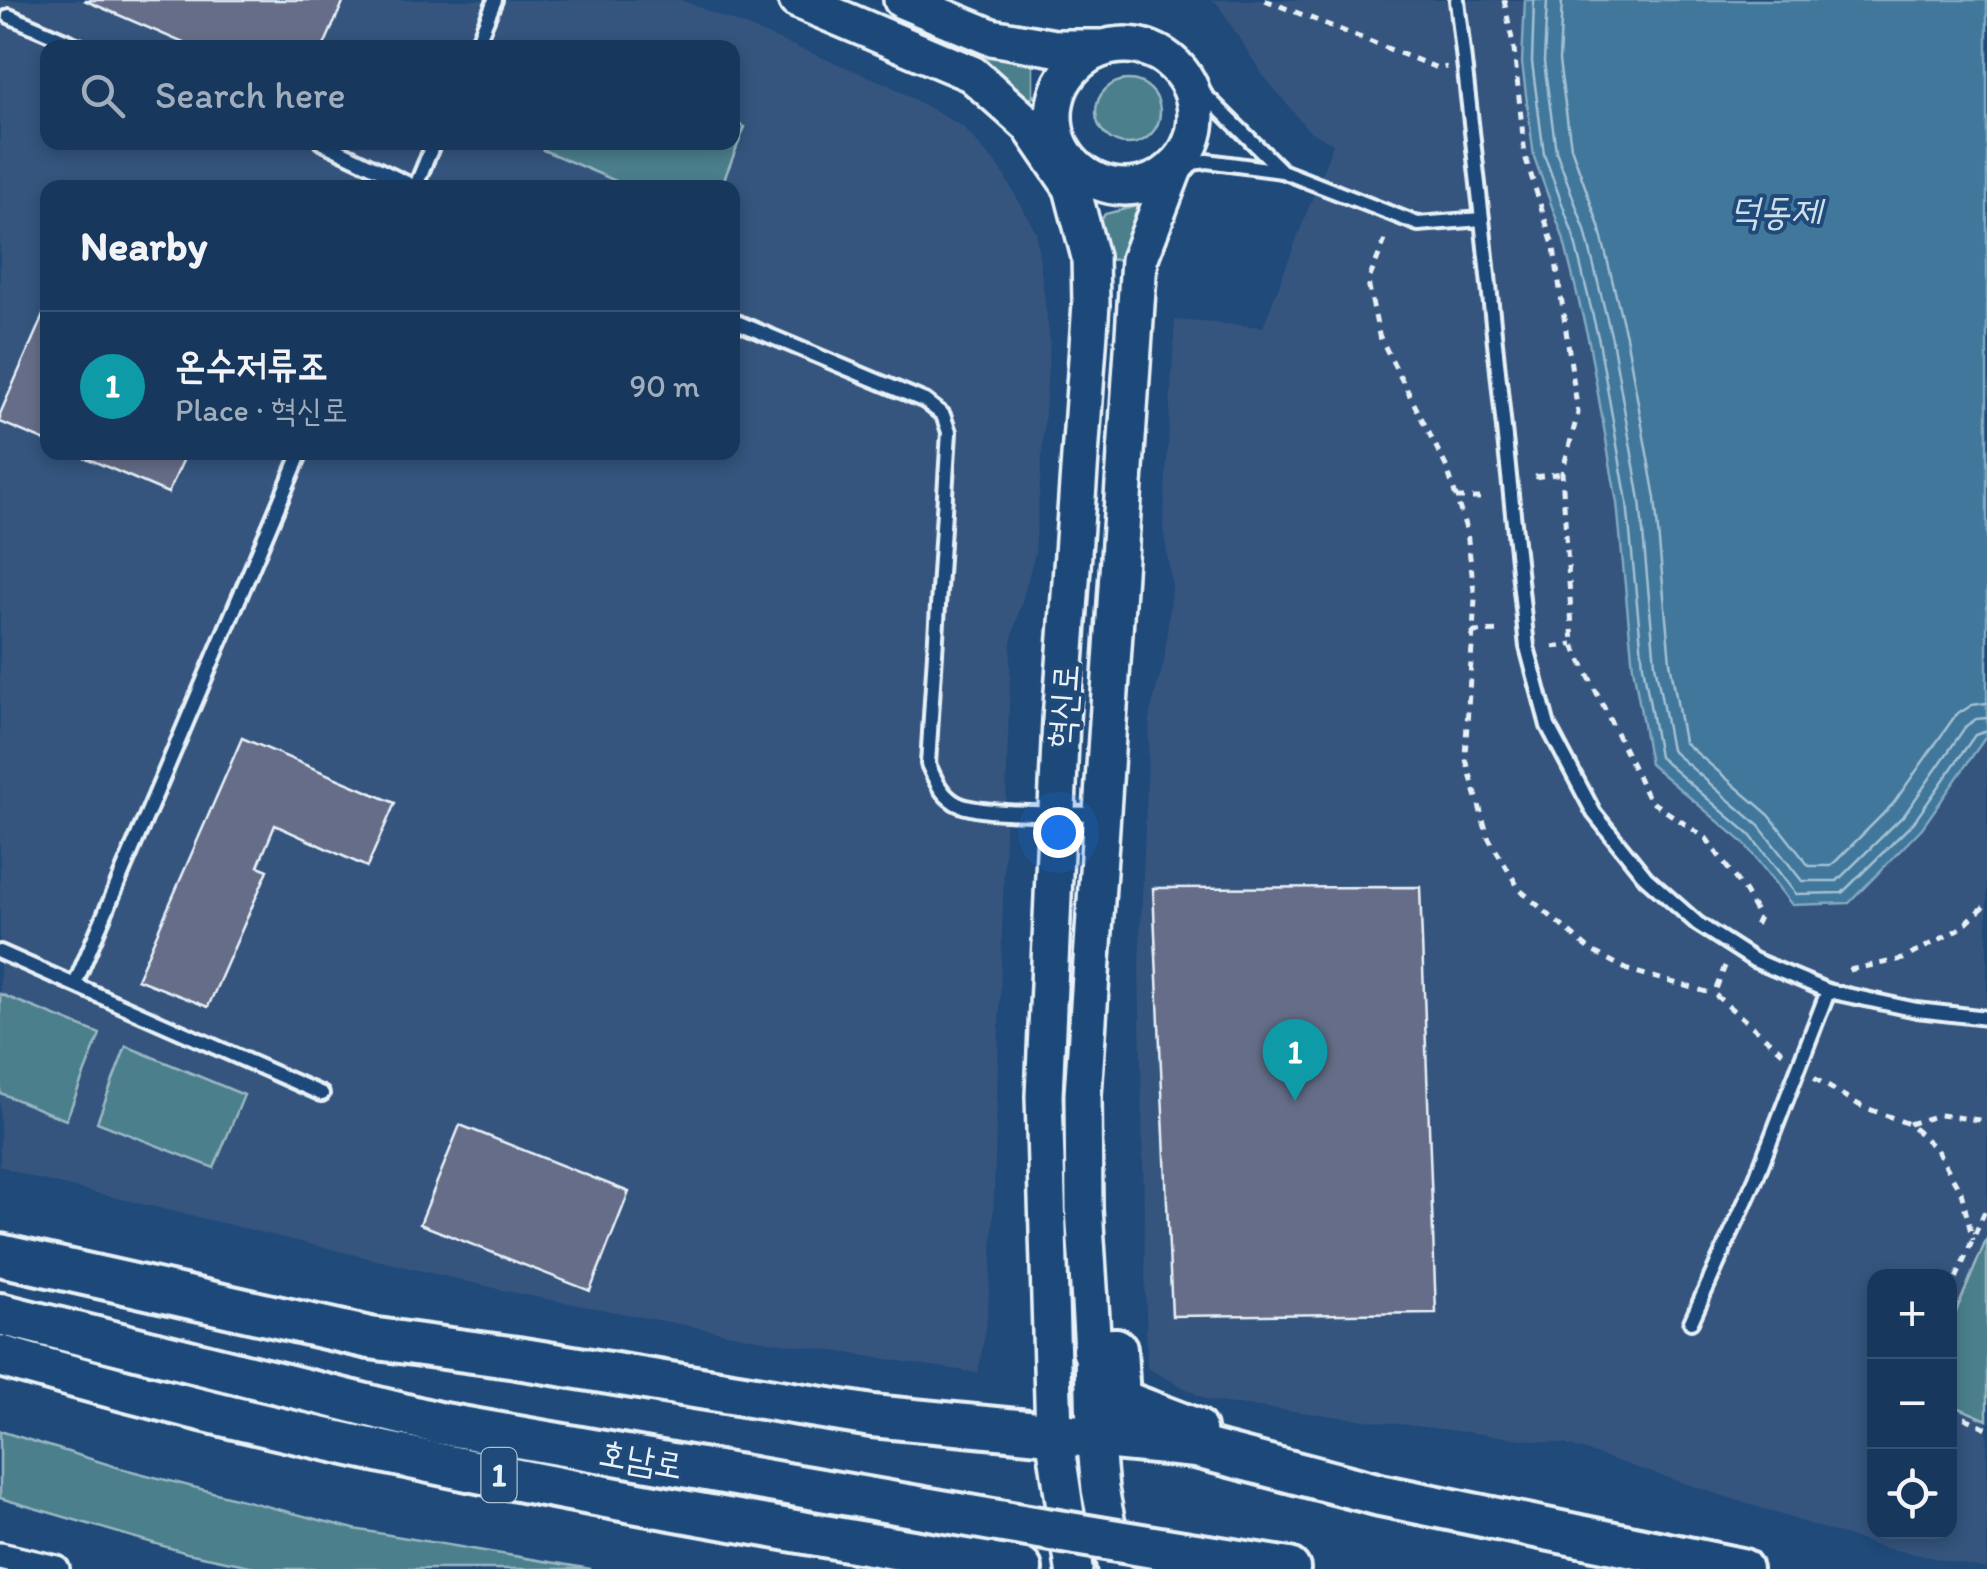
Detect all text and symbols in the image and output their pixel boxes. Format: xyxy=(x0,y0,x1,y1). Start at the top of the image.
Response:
search box xyxy=(40,40,740,150)
icon: search xyxy=(75,68,130,123)
text: Search here xyxy=(155,72,346,118)
water label: 덕동제 xyxy=(1729,188,1826,234)
text: Nearby xyxy=(80,220,207,271)
text: 온수저류조 xyxy=(175,342,328,388)
text: 1 xyxy=(105,367,120,405)
text: 90 m xyxy=(629,367,700,405)
text: Place · 혁신로 xyxy=(175,391,348,429)
street label: 혁신로 xyxy=(1039,662,1087,750)
your location xyxy=(1033,807,1084,858)
pin: 1 xyxy=(1262,1018,1328,1101)
map controls xyxy=(1867,1269,1957,1539)
button: + xyxy=(1867,1269,1957,1359)
button: − xyxy=(1867,1359,1957,1449)
street label: 호남로 xyxy=(596,1431,686,1487)
road number: 1 xyxy=(482,1448,516,1502)
button: locate xyxy=(1867,1449,1957,1539)

